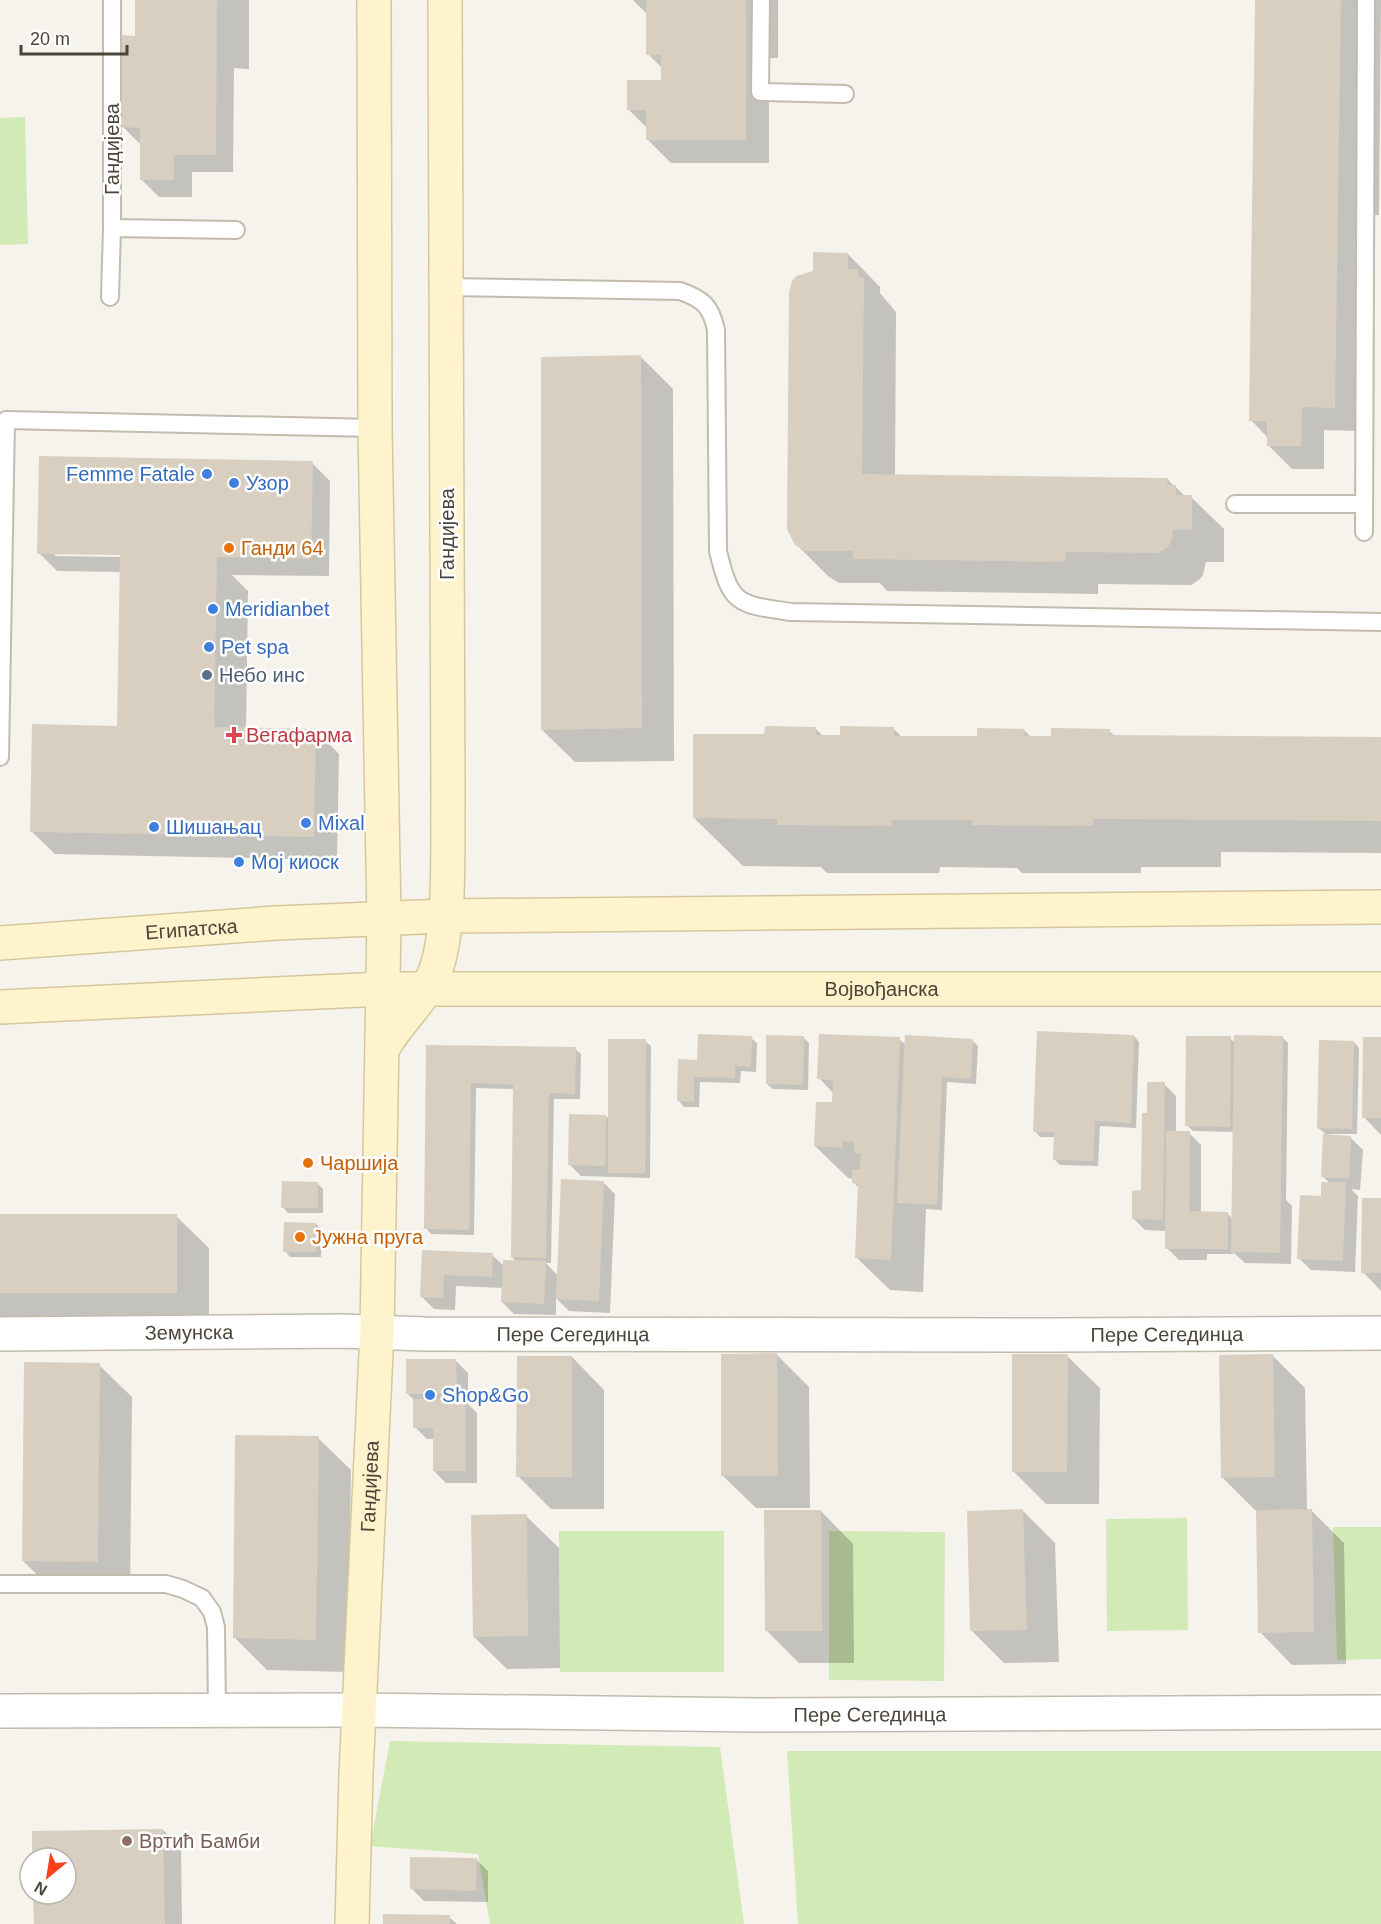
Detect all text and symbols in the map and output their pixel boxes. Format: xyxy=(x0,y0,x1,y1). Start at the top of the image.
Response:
scale bar xyxy=(21,18,128,56)
text: 20 m xyxy=(30,29,70,49)
street label: Гандијева xyxy=(101,102,123,195)
place label: Femme Fatale xyxy=(66,463,195,485)
marker: Femme Fatale xyxy=(200,467,214,481)
place label: Узор xyxy=(246,472,289,494)
marker: Узор xyxy=(227,476,241,490)
street label: Гандијева xyxy=(436,487,458,580)
place label: Ганди 64 xyxy=(241,537,324,559)
marker: Ганди 64 xyxy=(222,541,236,555)
place label: Meridianbet xyxy=(225,598,330,620)
marker: Meridianbet xyxy=(206,602,220,616)
place label: Pet spa xyxy=(221,636,290,658)
marker: Pet spa xyxy=(202,640,216,654)
place label: Небо инс xyxy=(219,664,305,686)
marker: Небо инс xyxy=(200,668,214,682)
place label: Вегафарма xyxy=(246,724,353,746)
marker: Вегафарма xyxy=(227,728,241,742)
place label: Mixal xyxy=(318,812,365,834)
place label: Шишањац xyxy=(166,816,262,838)
marker: Mixal xyxy=(299,816,313,830)
marker: Шишањац xyxy=(147,820,161,834)
place label: Мој киоск xyxy=(251,851,339,873)
marker: Мој киоск xyxy=(232,855,246,869)
street label: Египатска xyxy=(145,915,239,943)
street label: Војвођанска xyxy=(825,978,939,1000)
place label: Чаршија xyxy=(320,1152,399,1174)
marker: Чаршија xyxy=(301,1156,315,1170)
place label: Јужна пруга xyxy=(312,1226,424,1248)
marker: Јужна пруга xyxy=(293,1230,307,1244)
street label: Земунска xyxy=(145,1321,234,1344)
street label: Пере Сегединца xyxy=(496,1323,650,1345)
street label: Пере Сегединца xyxy=(1090,1323,1244,1346)
place label: Shop&Go xyxy=(442,1384,529,1406)
marker: Shop&Go xyxy=(423,1388,437,1402)
street label: Гандијева xyxy=(356,1439,383,1533)
street label: Пере Сегединца xyxy=(793,1703,947,1726)
place label: Вртић Бамби xyxy=(139,1830,260,1852)
marker: Вртић Бамби xyxy=(120,1834,134,1848)
north arrow xyxy=(18,1846,78,1906)
text: N xyxy=(31,1878,50,1899)

